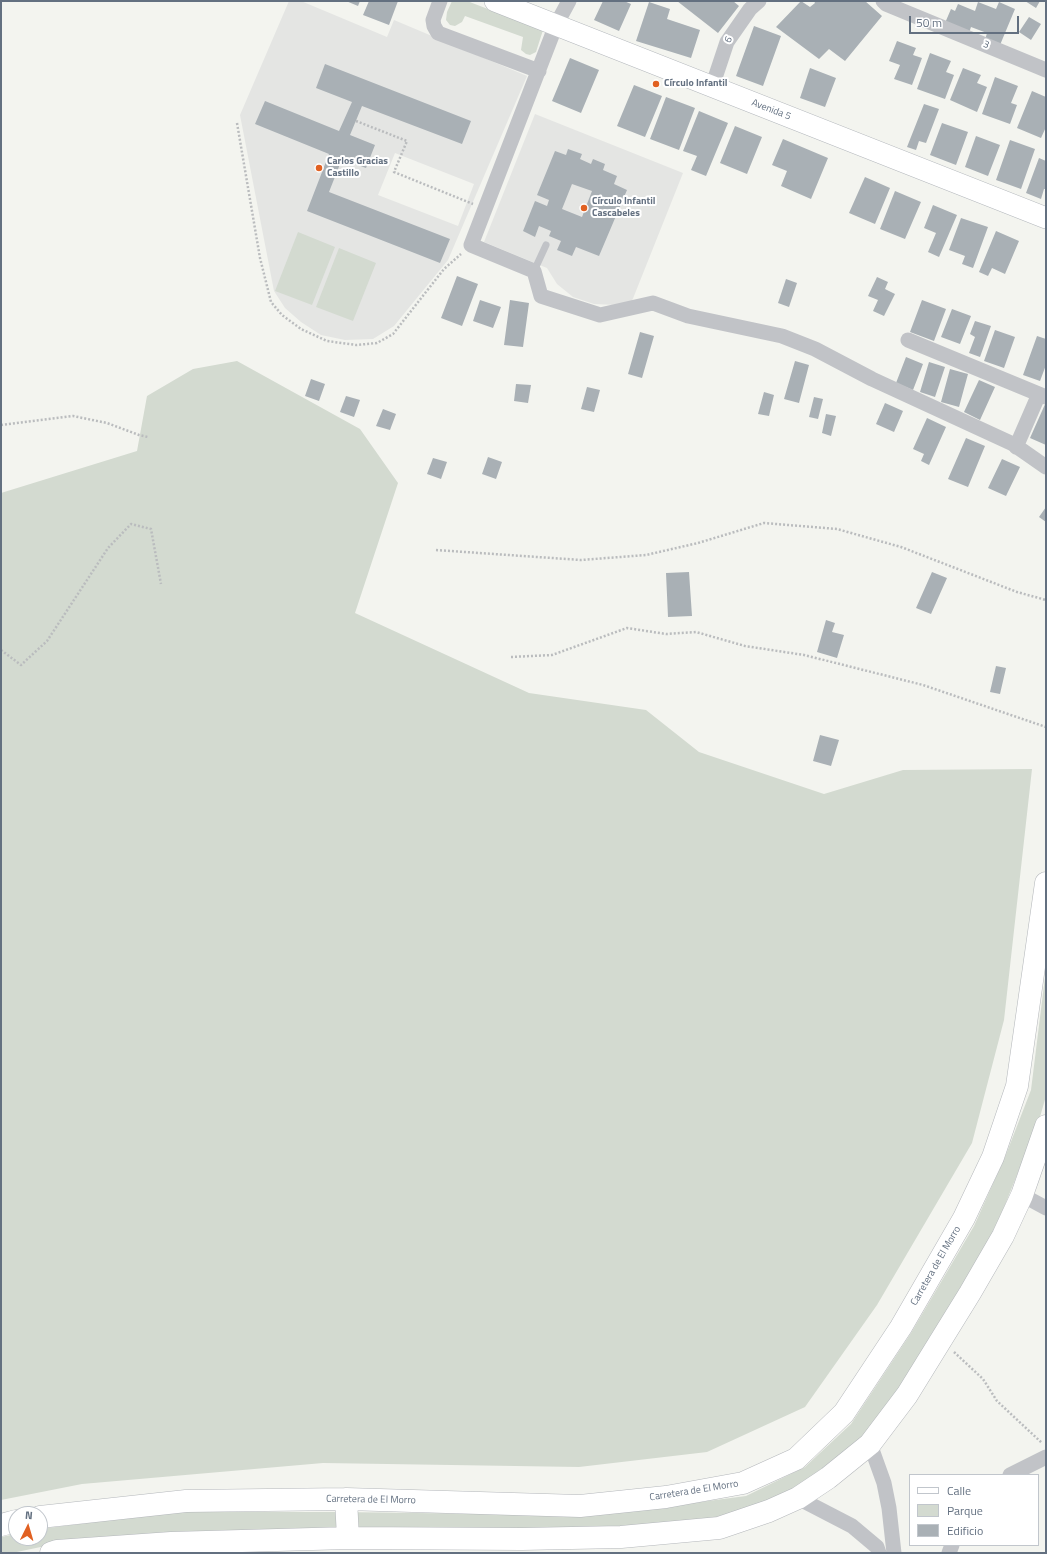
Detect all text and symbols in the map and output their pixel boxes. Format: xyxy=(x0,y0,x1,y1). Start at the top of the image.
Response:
scale bar xyxy=(911,8,1021,34)
text: 50 m xyxy=(916,13,942,32)
street label: 6 xyxy=(722,35,736,45)
street label: 3 xyxy=(981,38,991,52)
place label: Círculo Infantil xyxy=(664,78,727,90)
marker: Círculo Infantil xyxy=(651,79,661,89)
street label: Avenida 5 xyxy=(750,97,792,123)
place label: Carlos Gracias Castillo xyxy=(327,156,388,180)
marker: Carlos Gracias Castillo xyxy=(314,163,324,173)
place label: Círculo Infantil Cascabeles xyxy=(592,196,655,220)
marker: Círculo Infantil Cascabeles xyxy=(579,203,589,213)
street label: Carretera de El Morro xyxy=(908,1224,964,1308)
legend xyxy=(909,1474,1039,1546)
street label: Carretera de El Morro xyxy=(649,1478,739,1504)
text: Calle xyxy=(947,1481,971,1500)
street label: Carretera de El Morro xyxy=(326,1493,416,1507)
text: Parque xyxy=(947,1501,983,1520)
north arrow xyxy=(8,1506,48,1546)
text: N xyxy=(24,1507,33,1523)
text: Edificio xyxy=(947,1521,983,1540)

